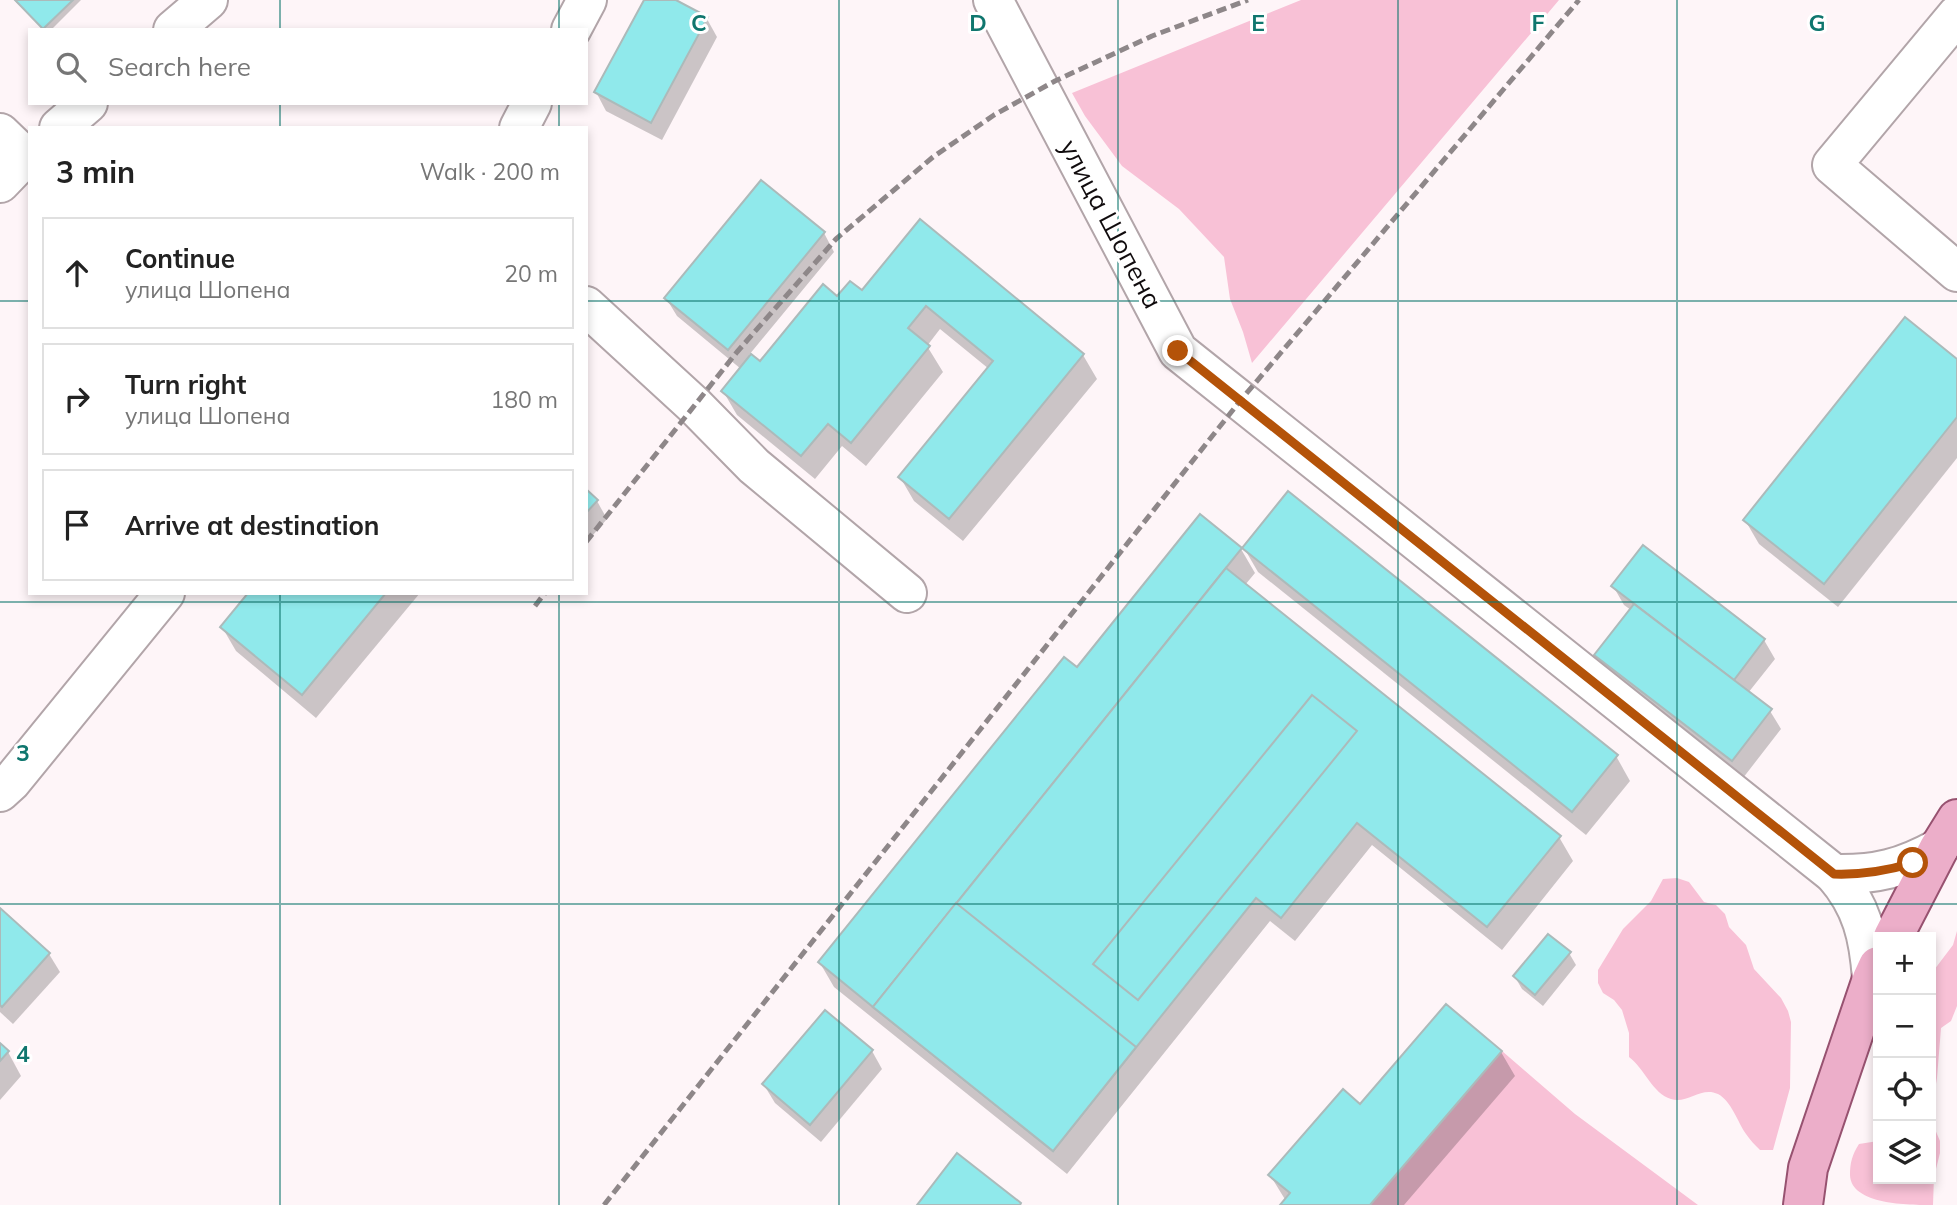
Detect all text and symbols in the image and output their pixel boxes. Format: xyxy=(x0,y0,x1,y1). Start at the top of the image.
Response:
text: C xyxy=(691,8,707,37)
text: D xyxy=(969,8,987,37)
text: E xyxy=(1251,8,1265,37)
text: F xyxy=(1531,8,1545,37)
text: G xyxy=(1808,8,1826,37)
search box xyxy=(28,28,588,105)
icon: search xyxy=(52,48,90,86)
text: Search here xyxy=(108,50,251,83)
street label: улица Шопена xyxy=(1053,133,1170,314)
text: 3 min xyxy=(56,153,135,191)
text: Walk · 200 m xyxy=(420,157,560,186)
text: Continue xyxy=(125,242,235,275)
icon: ahead xyxy=(58,254,96,292)
text: 20 m xyxy=(504,259,558,288)
text: улица Шопена xyxy=(125,275,291,304)
route end xyxy=(1162,335,1193,366)
text: Turn right xyxy=(125,368,246,401)
icon: right xyxy=(58,380,96,418)
text: 180 m xyxy=(490,385,558,414)
text: улица Шопена xyxy=(125,401,291,430)
icon: arrive xyxy=(58,506,96,544)
text: Arrive at destination xyxy=(125,509,380,542)
text: 3 xyxy=(16,738,30,767)
route start xyxy=(1897,847,1928,878)
map controls xyxy=(1873,932,1936,1184)
button: + xyxy=(1873,932,1936,995)
button: − xyxy=(1873,995,1936,1058)
text: 4 xyxy=(16,1039,30,1068)
button: locate xyxy=(1873,1058,1936,1121)
button: layers xyxy=(1873,1121,1936,1184)

